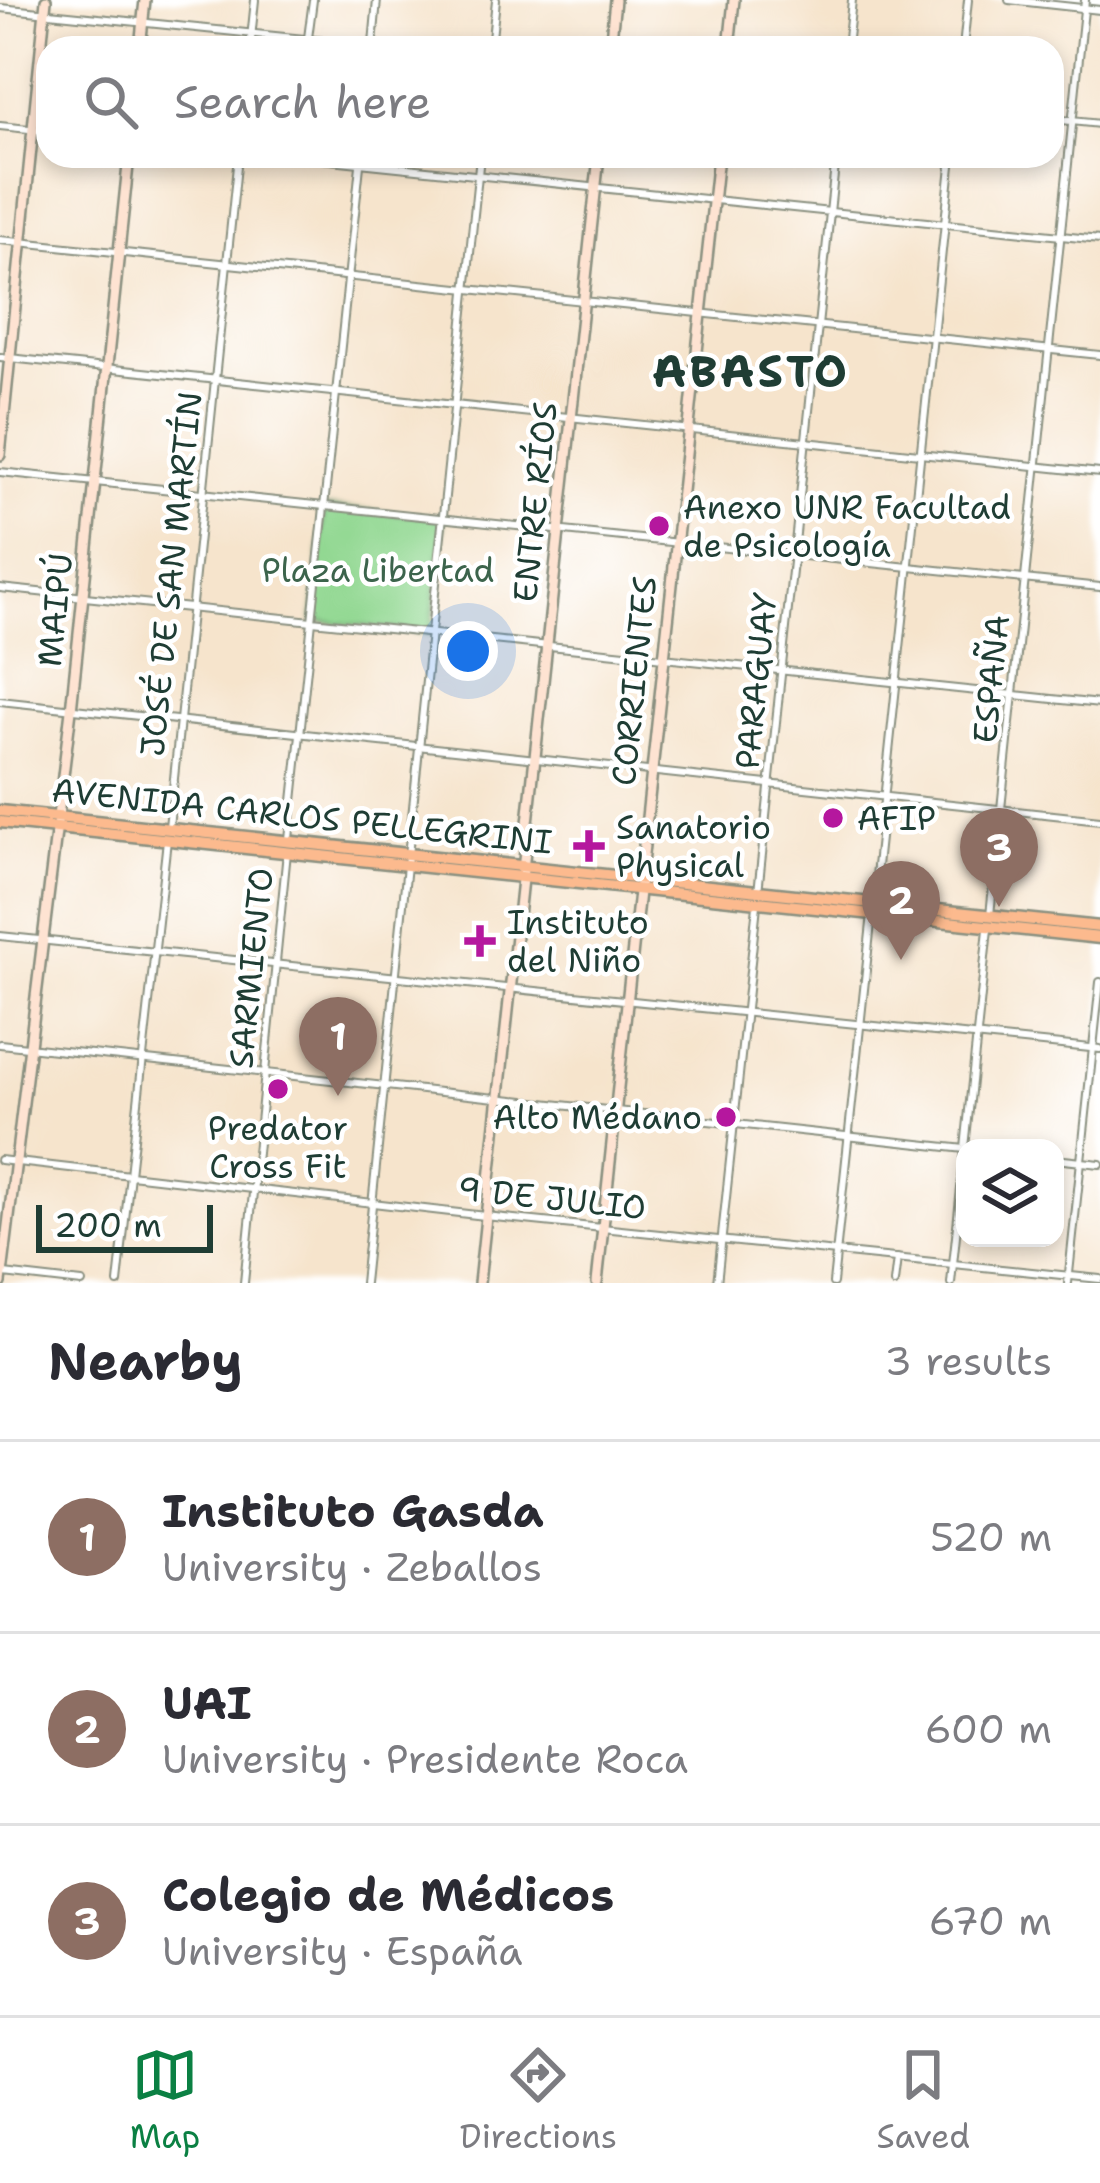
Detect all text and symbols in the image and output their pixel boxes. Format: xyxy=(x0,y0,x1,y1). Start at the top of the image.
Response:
search box xyxy=(36,36,1064,168)
icon: search xyxy=(78,69,144,135)
text: Search here xyxy=(174,72,431,132)
district label: ABASTO xyxy=(652,341,850,401)
street label: JOSÉ DE SAN MARTÍN xyxy=(129,389,213,759)
street label: ENTRE RÍOS xyxy=(502,400,568,604)
place label: Anexo UNR Facultad de Psicología xyxy=(683,485,1011,568)
marker: Anexo UNR Facultad de Psicología xyxy=(646,513,672,539)
park label: Plaza Libertad xyxy=(261,548,495,593)
street label: MAIPÚ xyxy=(27,551,83,669)
street label: CORRIENTES xyxy=(601,574,667,788)
street label: PARAGUAY xyxy=(724,590,788,772)
street label: ESPAÑA xyxy=(962,613,1020,745)
your location xyxy=(438,621,498,681)
street label: AVENIDA CARLOS PELLEGRINI xyxy=(50,767,554,865)
place label: AFIP xyxy=(857,796,936,841)
place label: Sanatorio Physical xyxy=(616,805,771,888)
marker: AFIP xyxy=(820,805,846,831)
pin: 3 xyxy=(960,808,1038,907)
marker: Sanatorio Physical xyxy=(573,830,605,862)
pin: 2 xyxy=(862,861,940,960)
street label: SARMIENTO xyxy=(218,866,284,1070)
place label: Instituto del Niño xyxy=(507,900,649,983)
marker: Instituto del Niño xyxy=(464,925,496,957)
pin: 1 xyxy=(299,997,377,1096)
marker: Predator Cross Fit xyxy=(265,1076,291,1102)
place label: Alto Médano xyxy=(493,1095,702,1140)
marker: Alto Médano xyxy=(713,1104,739,1130)
place label: Predator Cross Fit xyxy=(208,1106,348,1189)
map controls xyxy=(956,1139,1064,1247)
button: layers xyxy=(956,1139,1064,1247)
street label: 9 DE JULIO xyxy=(456,1166,648,1230)
scale bar xyxy=(36,1199,213,1252)
text: 200 m xyxy=(54,1203,162,1248)
text: Nearby xyxy=(48,1327,243,1395)
text: 3 results xyxy=(885,1335,1052,1387)
text: Instituto Gasda xyxy=(162,1481,544,1541)
text: 1 xyxy=(78,1511,96,1563)
text: 520 m xyxy=(930,1511,1052,1563)
text: University · Zeballos xyxy=(162,1541,542,1593)
text: UAI xyxy=(162,1673,252,1733)
text: 2 xyxy=(73,1703,101,1755)
text: 600 m xyxy=(924,1703,1052,1755)
text: University · Presidente Roca xyxy=(162,1733,688,1785)
text: Colegio de Médicos xyxy=(162,1865,614,1925)
text: 3 xyxy=(73,1895,101,1947)
text: 670 m xyxy=(929,1895,1052,1947)
text: University · España xyxy=(162,1925,522,1977)
tab: Map xyxy=(130,2042,200,2159)
tab: Directions xyxy=(460,2042,617,2159)
tab: Saved xyxy=(877,2042,970,2159)

